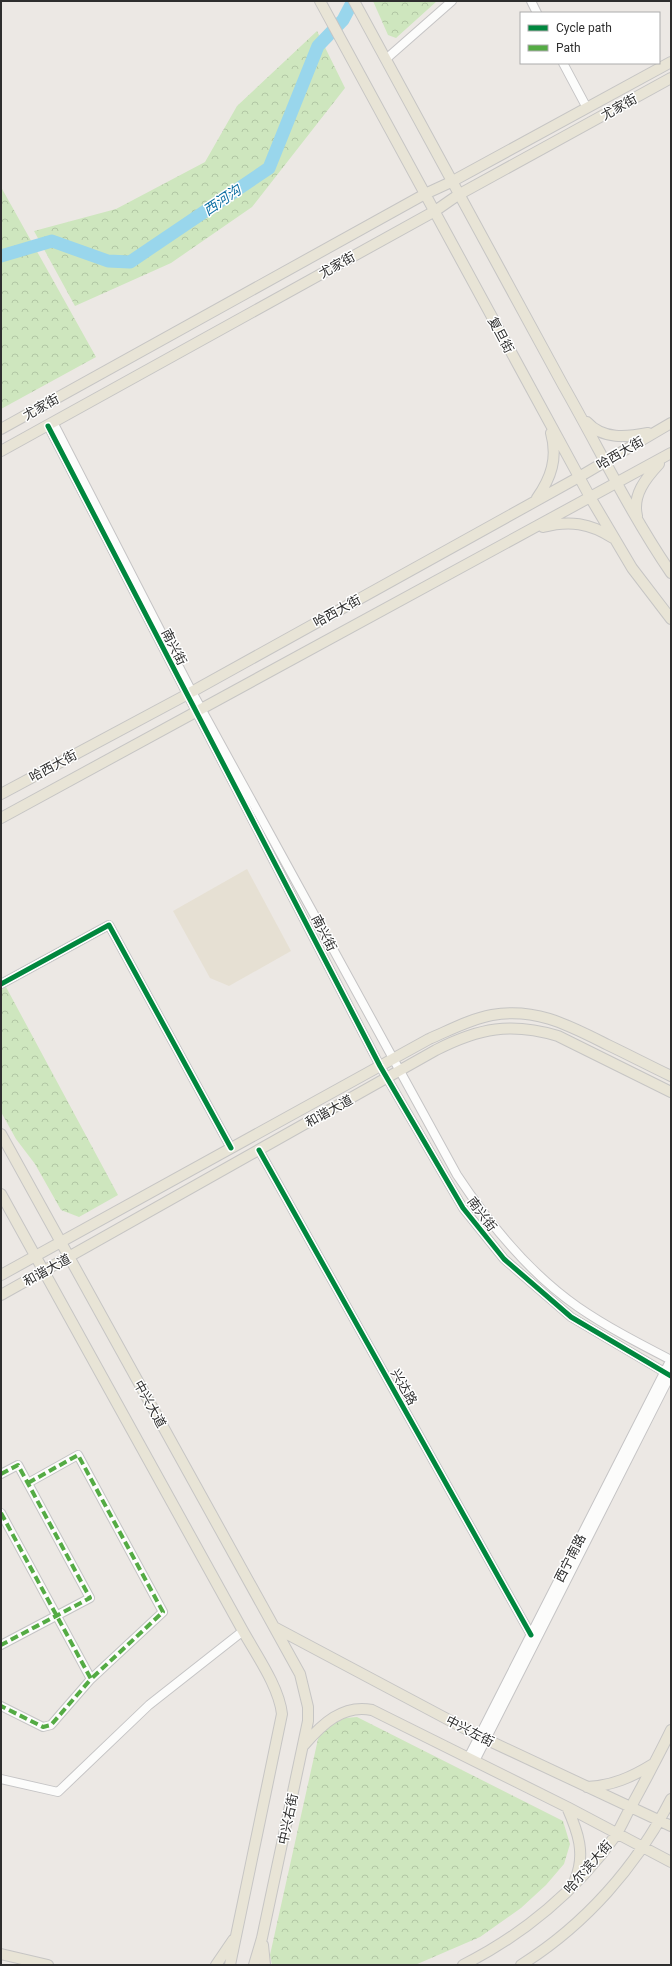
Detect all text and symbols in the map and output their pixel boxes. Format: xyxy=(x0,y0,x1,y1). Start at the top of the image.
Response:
legend xyxy=(520,12,660,64)
text: Cycle path xyxy=(556,21,612,35)
text: Path xyxy=(556,41,581,55)
street label: 尤家街 xyxy=(598,91,640,123)
water label: 西河沟 xyxy=(200,181,246,218)
street label: 尤家街 xyxy=(316,249,358,281)
street label: 复旦街 xyxy=(485,314,517,356)
street label: 尤家街 xyxy=(20,391,62,423)
street label: 哈西大街 xyxy=(594,434,646,472)
street label: 哈西大街 xyxy=(311,592,363,630)
street label: 南兴街 xyxy=(158,626,190,668)
street label: 哈西大街 xyxy=(27,747,79,785)
street label: 南兴街 xyxy=(308,912,340,954)
street label: 和谐大道 xyxy=(303,1092,355,1130)
street label: 南兴街 xyxy=(464,1194,500,1234)
street label: 和谐大道 xyxy=(21,1251,73,1289)
street label: 兴达路 xyxy=(388,1366,420,1408)
street label: 中兴大道 xyxy=(131,1378,169,1430)
street label: 西宁南路 xyxy=(552,1531,588,1585)
street label: 中兴左街 xyxy=(443,1713,497,1749)
street label: 中兴右街 xyxy=(275,1792,301,1846)
street label: 哈尔滨大街 xyxy=(561,1838,615,1896)

